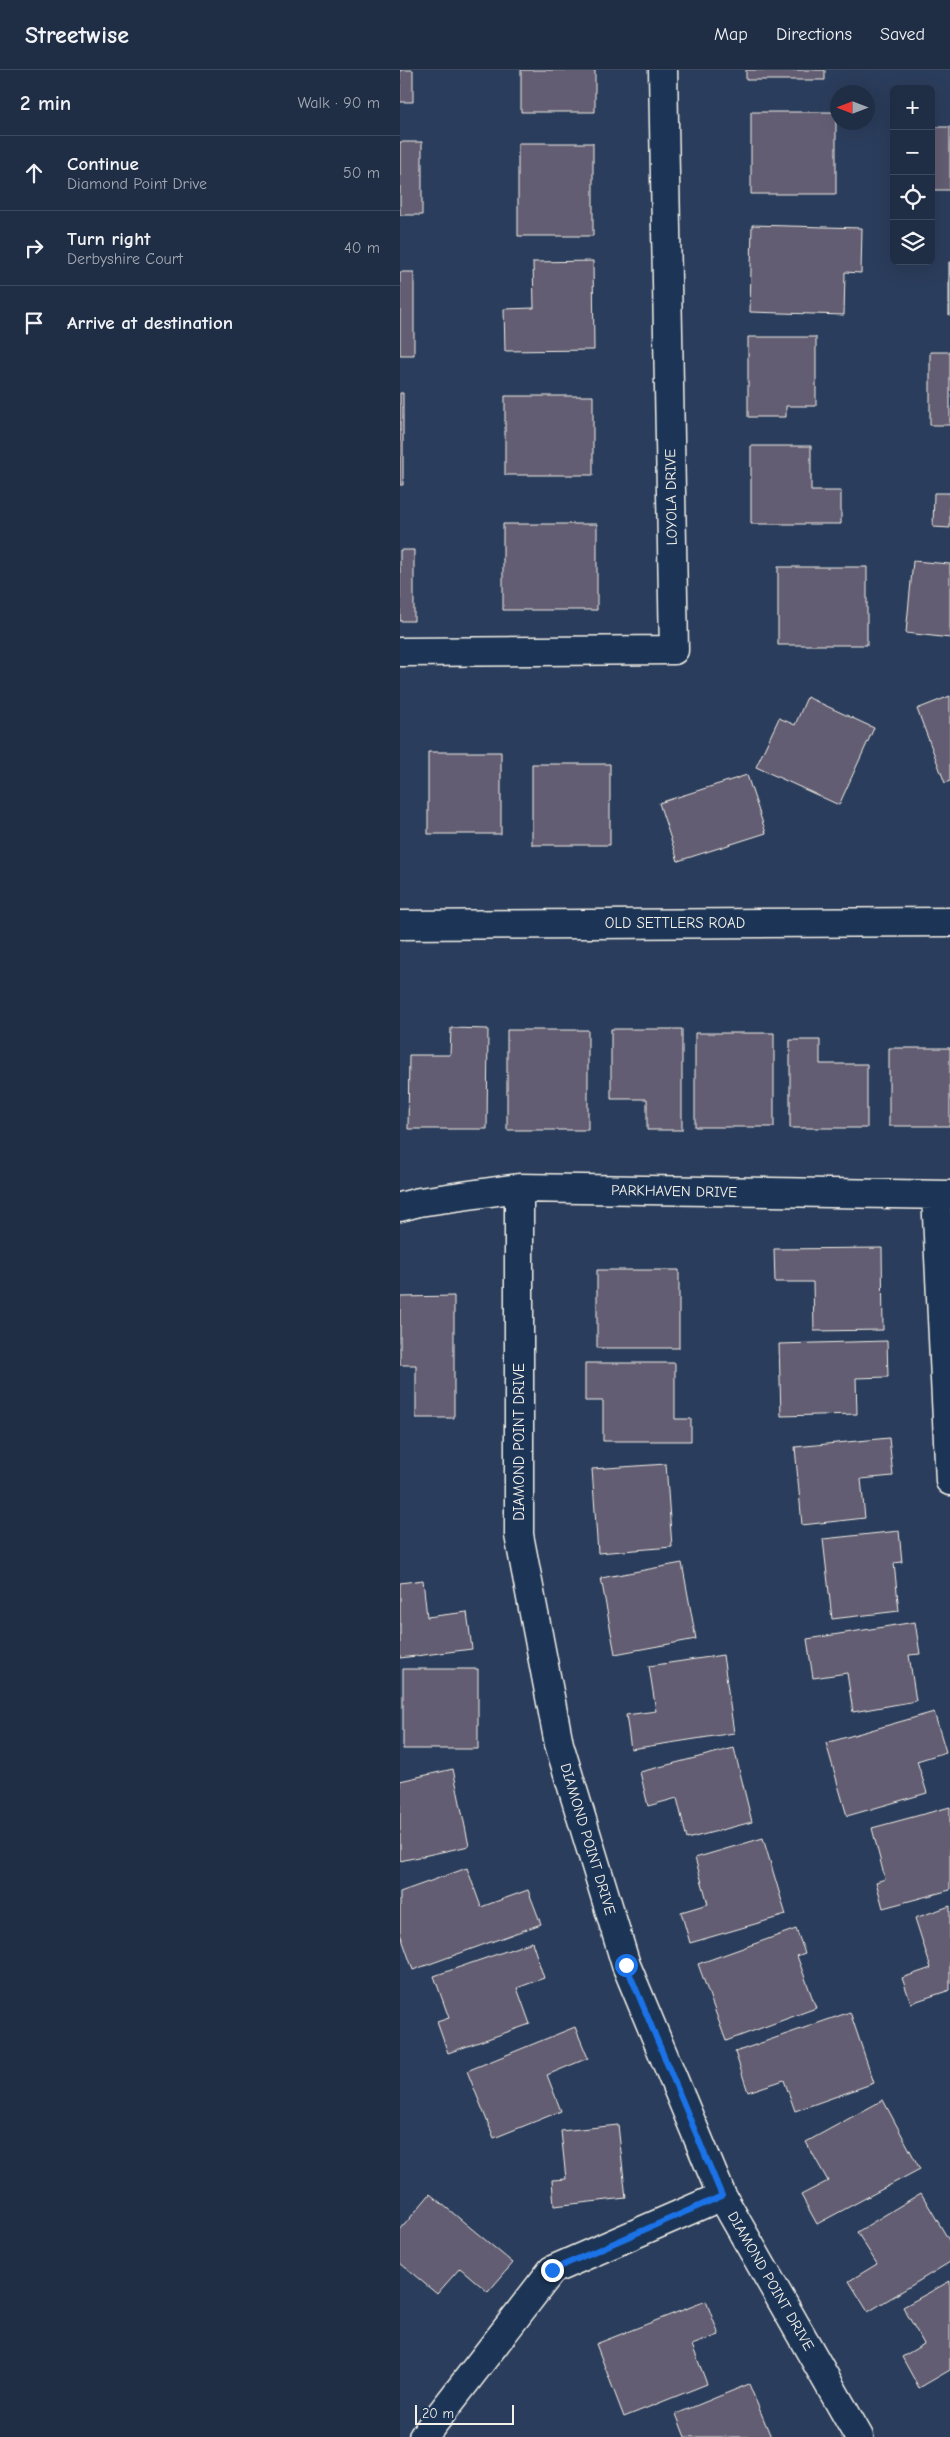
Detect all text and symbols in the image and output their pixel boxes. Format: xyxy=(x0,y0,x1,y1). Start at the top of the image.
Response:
text: Streetwise xyxy=(25,21,129,49)
text: Map xyxy=(714,24,748,45)
text: Directions xyxy=(776,24,852,45)
text: Saved xyxy=(880,24,925,45)
north arrow xyxy=(830,85,875,130)
map controls xyxy=(890,85,935,265)
button: + xyxy=(890,85,935,130)
text: 2 min xyxy=(20,91,71,115)
text: Walk · 90 m xyxy=(297,94,380,112)
button: − xyxy=(890,130,935,175)
text: Continue xyxy=(67,153,139,175)
icon: ahead xyxy=(20,159,48,187)
text: 50 m xyxy=(343,164,380,182)
text: Diamond Point Drive xyxy=(67,175,207,193)
button: locate xyxy=(890,175,935,220)
button: layers xyxy=(890,220,935,265)
text: Turn right xyxy=(67,228,151,250)
icon: right xyxy=(20,234,48,262)
text: 40 m xyxy=(344,239,380,257)
text: Derbyshire Court xyxy=(67,250,183,268)
icon: arrive xyxy=(20,309,48,337)
text: Arrive at destination xyxy=(67,312,233,334)
street label: LOYOLA DRIVE xyxy=(661,449,681,545)
street label: OLD SETTLERS ROAD xyxy=(605,914,745,932)
street label: PARKHAVEN DRIVE xyxy=(611,1181,737,1201)
street label: DIAMOND POINT DRIVE xyxy=(510,1363,528,1521)
street label: DIAMOND POINT DRIVE xyxy=(556,1761,620,1917)
route start xyxy=(615,1954,638,1977)
street label: DIAMOND POINT DRIVE xyxy=(724,2208,818,2354)
route end xyxy=(541,2259,564,2282)
scale bar xyxy=(415,2402,514,2425)
text: 20 m xyxy=(422,2405,454,2422)

